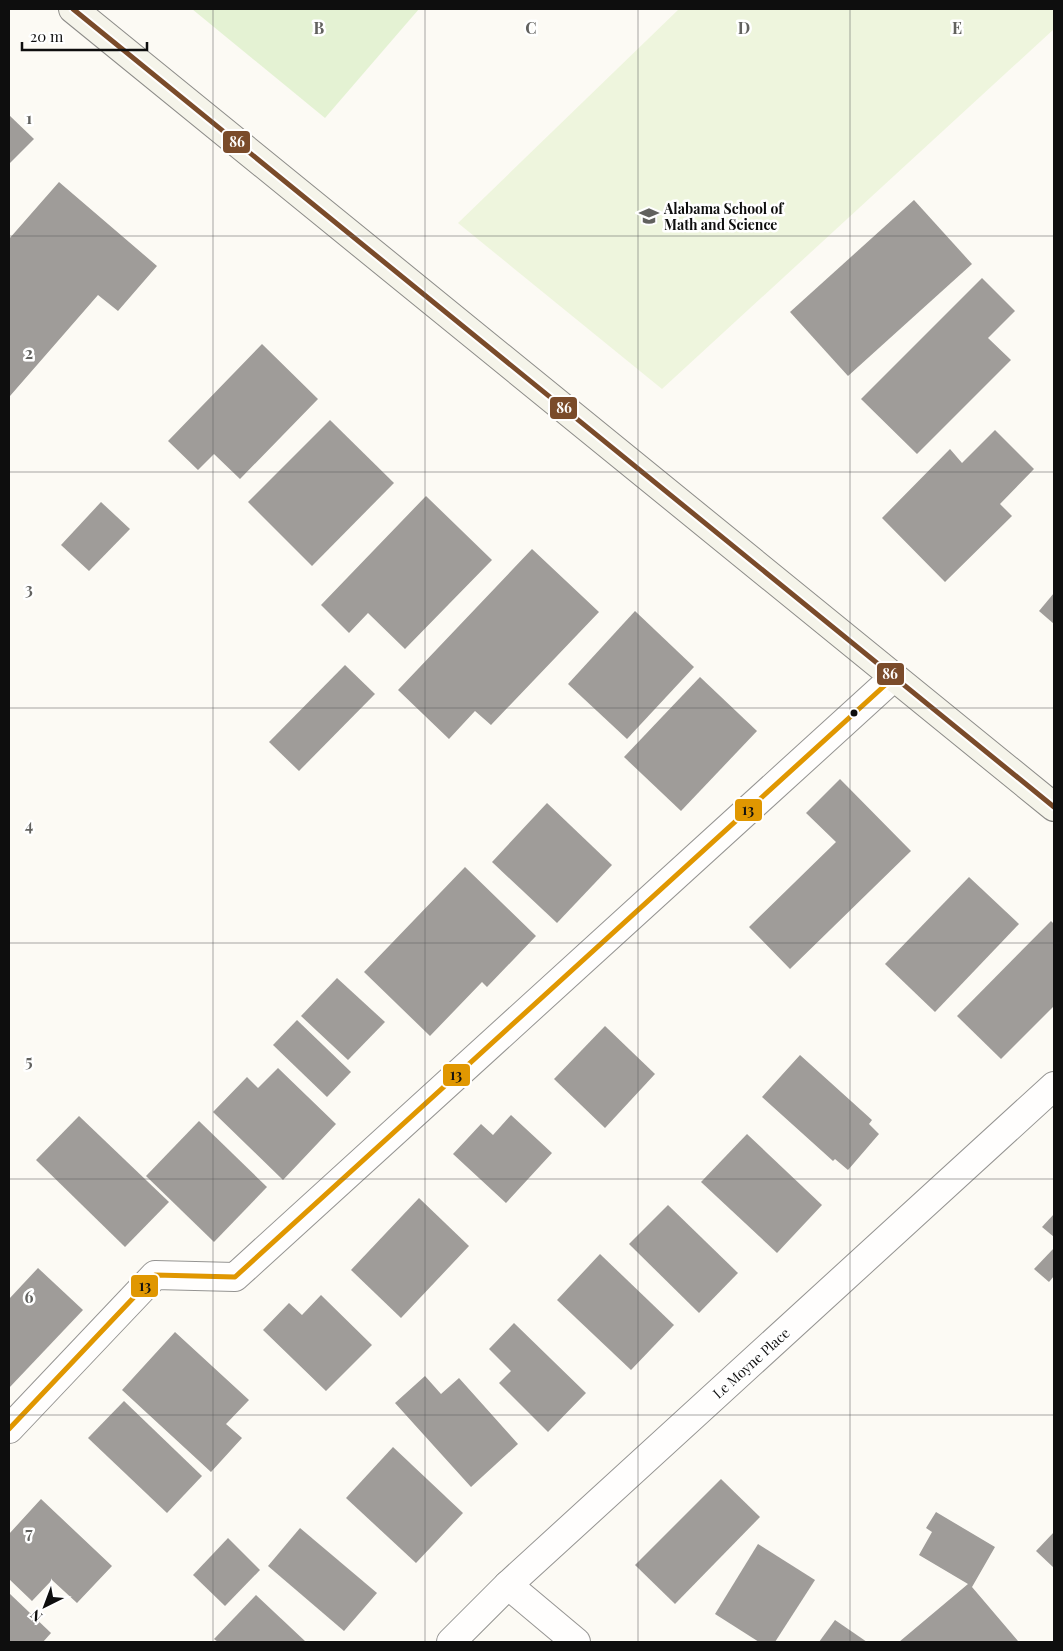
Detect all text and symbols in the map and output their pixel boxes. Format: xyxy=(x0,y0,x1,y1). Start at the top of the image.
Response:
text: B xyxy=(314,17,325,38)
text: C xyxy=(525,17,537,38)
text: D xyxy=(738,17,750,38)
text: E xyxy=(952,17,962,38)
scale bar xyxy=(22,20,148,52)
text: 20 m xyxy=(30,26,64,46)
text: 1 xyxy=(26,107,32,128)
line badge: 86 xyxy=(222,130,251,154)
text: 86 xyxy=(229,132,245,151)
place label: Alabama School of Math and Science xyxy=(663,199,784,234)
school or university icon: Alabama School of Math and Science xyxy=(638,205,660,227)
text: 2 xyxy=(25,342,33,363)
line badge: 86 xyxy=(549,396,578,420)
text: 86 xyxy=(556,398,572,417)
text: 3 xyxy=(25,578,33,599)
line badge: 86 xyxy=(876,662,905,686)
text: 86 xyxy=(882,664,898,683)
unlabelled marker xyxy=(849,708,859,718)
line badge: 13 xyxy=(734,798,763,822)
text: 13 xyxy=(742,800,754,819)
text: 4 xyxy=(25,814,33,835)
text: 5 xyxy=(25,1050,33,1071)
line badge: 13 xyxy=(442,1063,471,1087)
text: 13 xyxy=(450,1065,462,1084)
line badge: 13 xyxy=(130,1274,159,1298)
text: 13 xyxy=(139,1276,151,1295)
text: 6 xyxy=(25,1286,34,1307)
street label: Le Moyne Place xyxy=(709,1323,793,1403)
text: 7 xyxy=(25,1522,33,1543)
north arrow xyxy=(20,1581,70,1631)
text: N xyxy=(26,1606,46,1626)

